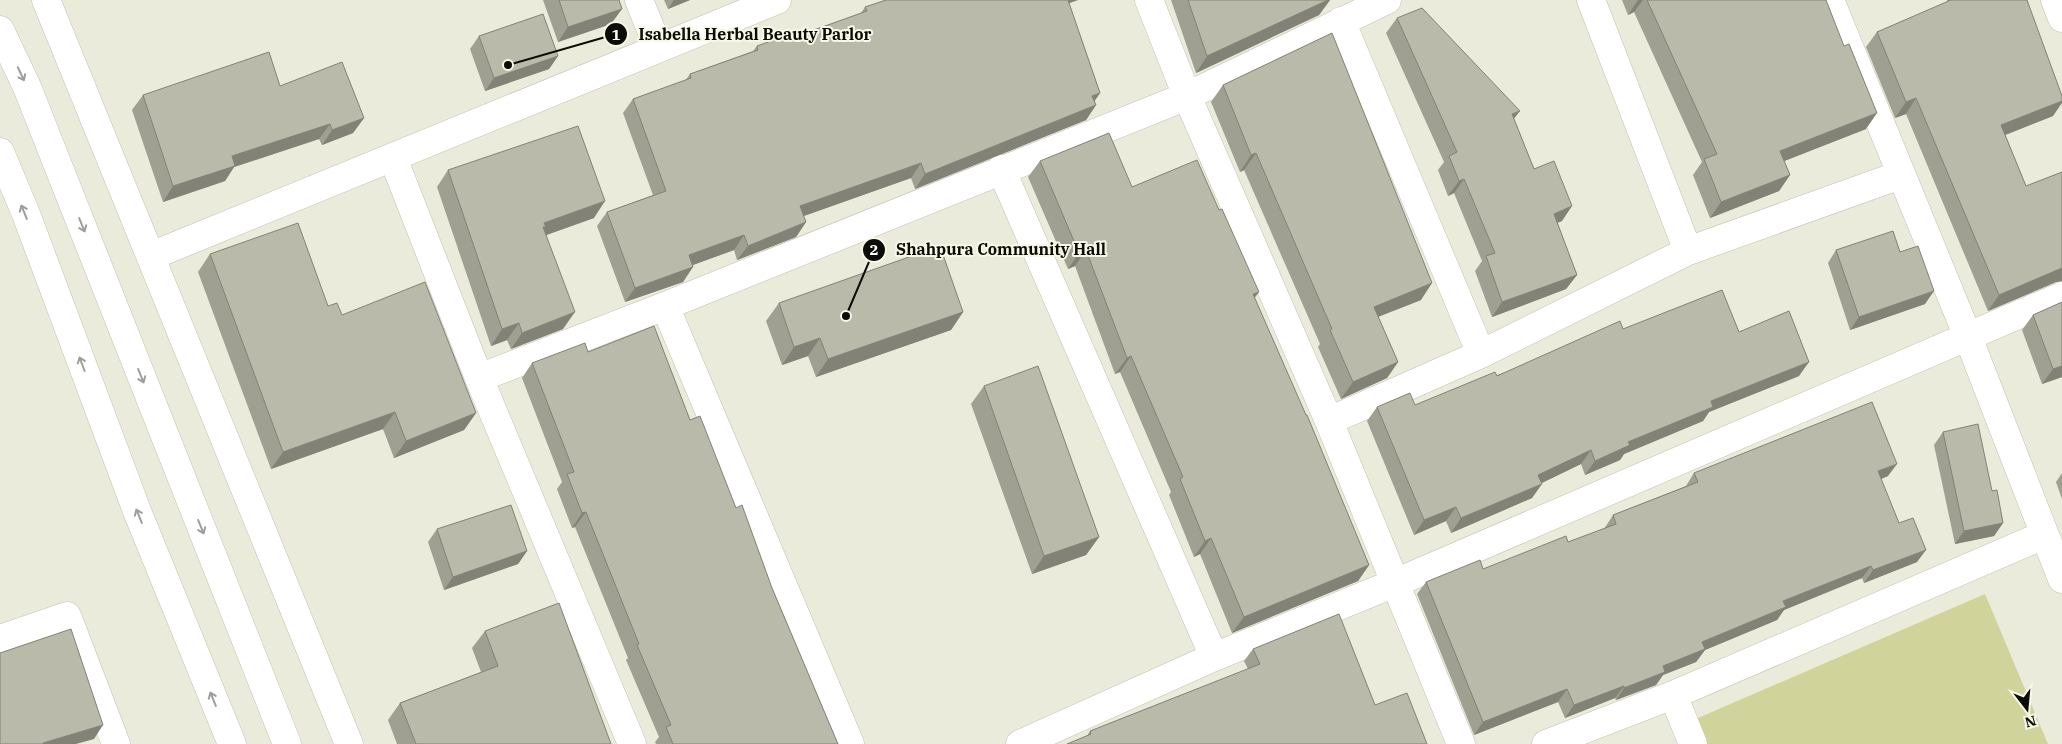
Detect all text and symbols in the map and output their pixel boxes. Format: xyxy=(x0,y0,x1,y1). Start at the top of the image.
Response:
callout: Isabella Herbal Beauty Parlor xyxy=(603,19,881,50)
text: Isabella Herbal Beauty Parlor xyxy=(639,24,872,44)
text: 1 xyxy=(611,25,621,44)
one-way arrow xyxy=(17,66,26,81)
one-way arrow xyxy=(19,205,29,220)
one-way arrow xyxy=(77,217,87,232)
callout: Shahpura Community Hall xyxy=(861,234,1116,265)
text: Shahpura Community Hall xyxy=(896,239,1106,259)
text: 2 xyxy=(869,240,879,259)
one-way arrow xyxy=(76,357,86,372)
one-way arrow xyxy=(137,368,147,383)
one-way arrow xyxy=(133,509,143,524)
one-way arrow xyxy=(197,519,207,534)
north arrow xyxy=(2002,684,2052,734)
one-way arrow xyxy=(208,692,218,707)
text: N xyxy=(2023,711,2038,732)

